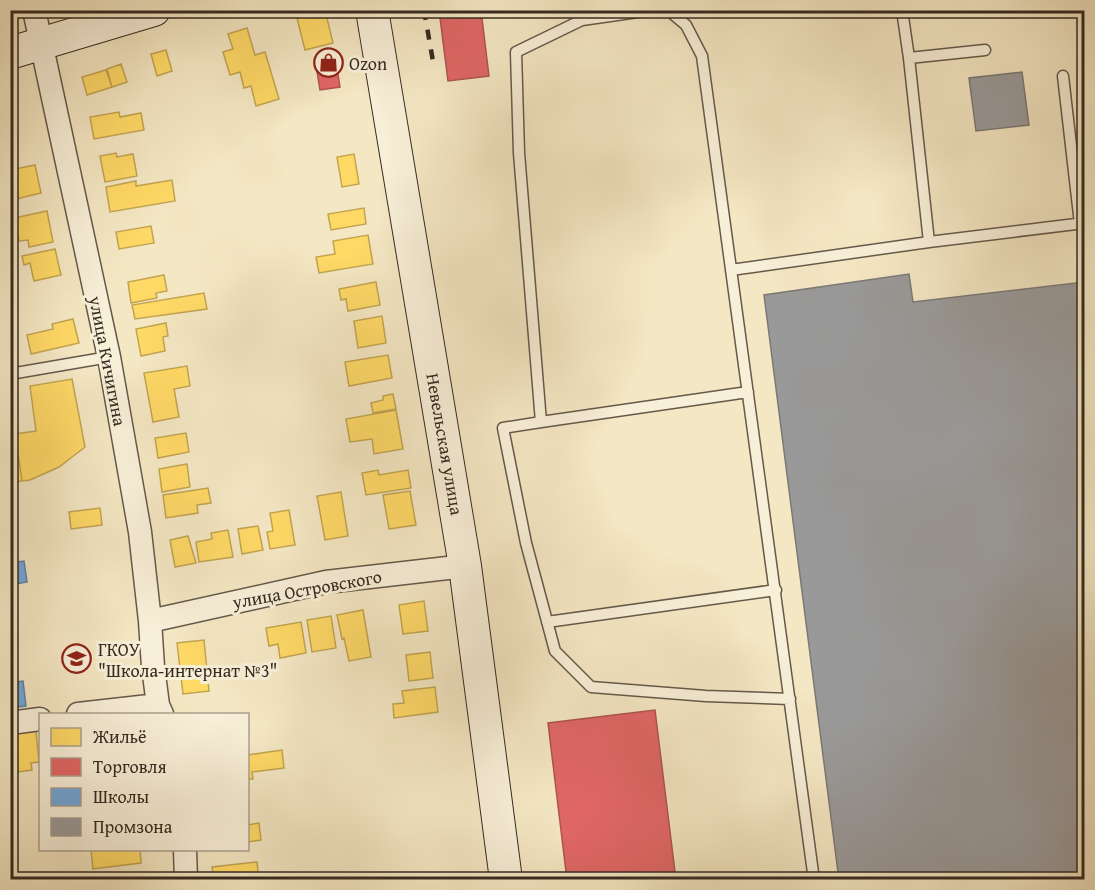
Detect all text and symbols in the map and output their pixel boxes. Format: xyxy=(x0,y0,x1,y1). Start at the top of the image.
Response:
shop icon: Ozon xyxy=(312,47,344,79)
place label: Ozon xyxy=(349,50,387,77)
street label: улица Кичигина xyxy=(82,293,134,429)
street label: Невельская улица xyxy=(419,371,471,518)
street label: улица Островского xyxy=(229,563,384,616)
place label: ГКОУ "Школа-интернат №3" xyxy=(98,636,277,684)
school or university icon: ГКОУ "Школа-интернат №3" xyxy=(61,643,93,675)
legend xyxy=(39,713,249,851)
text: Жильё xyxy=(92,723,147,750)
text: Торговля xyxy=(93,753,167,780)
text: Школы xyxy=(93,783,150,810)
text: Промзона xyxy=(93,813,173,840)

